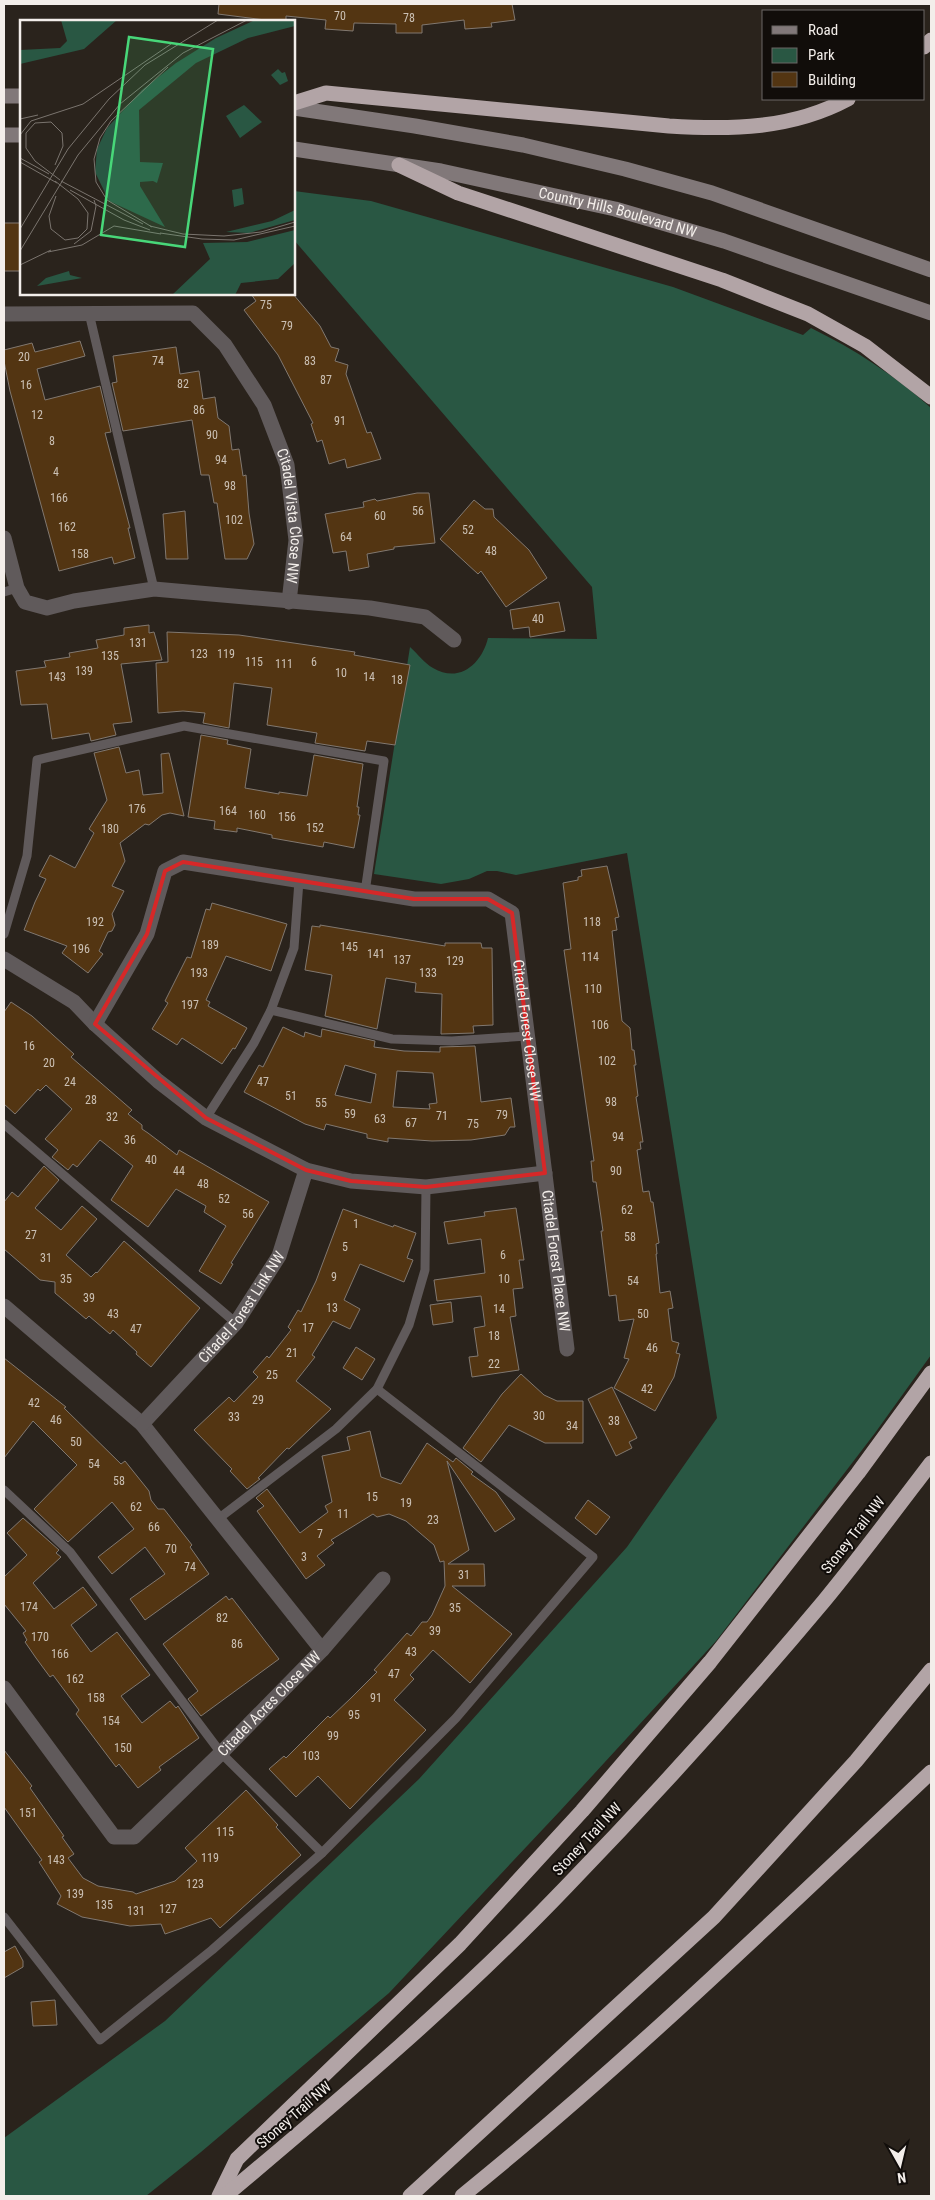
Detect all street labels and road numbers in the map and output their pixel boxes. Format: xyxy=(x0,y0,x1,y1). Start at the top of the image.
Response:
street label: Country Hills Boulevard NW xyxy=(537,184,699,242)
street label: Citadel Vista Close NW xyxy=(272,446,305,585)
street label: Citadel Forest Close NW xyxy=(509,958,545,1104)
street label: Citadel Forest Place NW xyxy=(538,1189,574,1334)
street label: Citadel Forest Link NW xyxy=(194,1248,289,1367)
street label: Stoney Trail NW xyxy=(817,1492,889,1577)
street label: Citadel Acres Close NW xyxy=(214,1647,325,1760)
street label: Stoney Trail NW xyxy=(549,1798,626,1879)
street label: Stoney Trail NW xyxy=(253,2077,335,2152)

